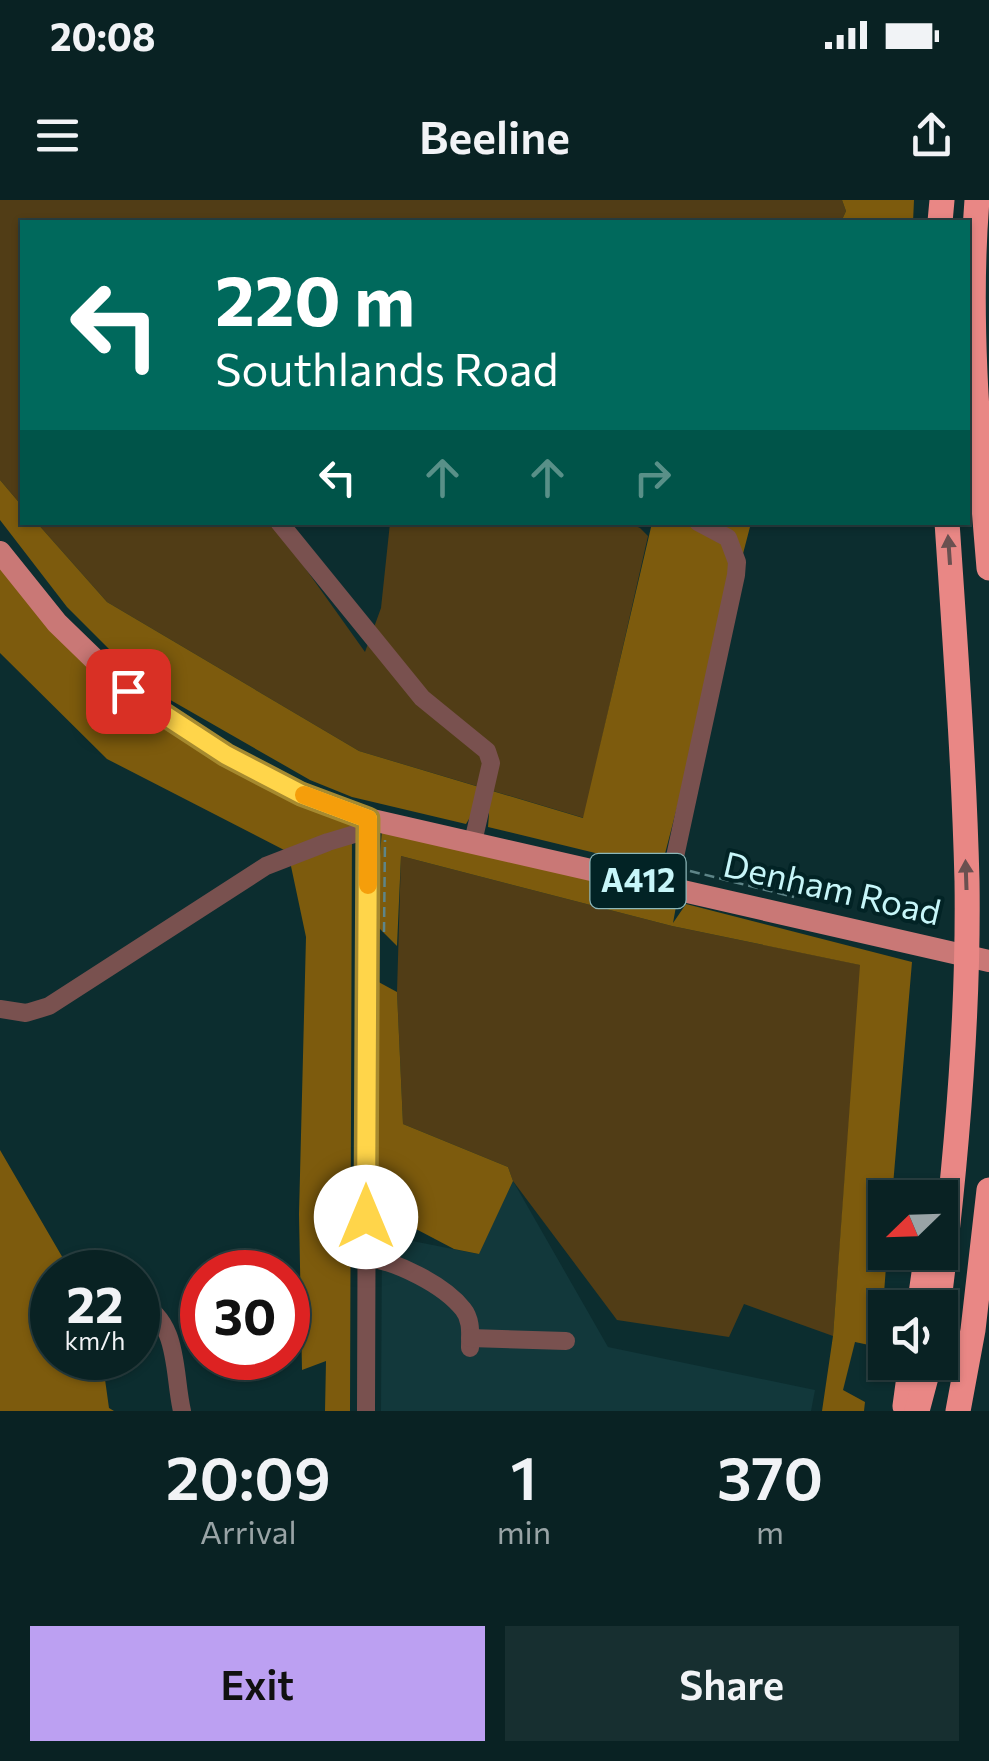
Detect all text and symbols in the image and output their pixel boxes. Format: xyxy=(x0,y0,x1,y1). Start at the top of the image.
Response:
text: 20:08 xyxy=(50,12,155,59)
icon: menu xyxy=(30,108,85,163)
text: Beeline xyxy=(419,108,570,163)
icon: share xyxy=(904,108,959,163)
text: 220 m xyxy=(215,255,415,340)
icon: left xyxy=(50,260,180,390)
text: Southlands Road xyxy=(215,340,559,395)
icon: left xyxy=(310,450,365,505)
icon: ahead xyxy=(415,450,470,505)
icon: ahead xyxy=(520,450,575,505)
icon: right xyxy=(625,450,680,505)
one-way arrow xyxy=(940,534,956,566)
pin xyxy=(86,649,171,734)
icon: arrive xyxy=(101,664,156,719)
street label: Denham Road xyxy=(720,841,945,932)
road number: A412 xyxy=(590,854,686,908)
one-way arrow xyxy=(957,858,973,890)
position arrow xyxy=(314,1165,418,1269)
north arrow xyxy=(868,1180,958,1270)
map controls xyxy=(868,1180,958,1380)
speed limit sign: 30 xyxy=(180,1250,310,1380)
text: 22 xyxy=(67,1272,123,1333)
button: sound xyxy=(868,1290,958,1380)
text: km/h xyxy=(65,1325,125,1355)
text: 20:09 xyxy=(166,1439,331,1512)
text: 1 xyxy=(511,1439,537,1512)
text: 370 xyxy=(717,1439,823,1512)
text: Arrival xyxy=(200,1511,297,1551)
text: min xyxy=(497,1511,551,1551)
text: m xyxy=(756,1511,784,1551)
button: Exit xyxy=(30,1626,485,1741)
button: Share xyxy=(505,1626,959,1741)

